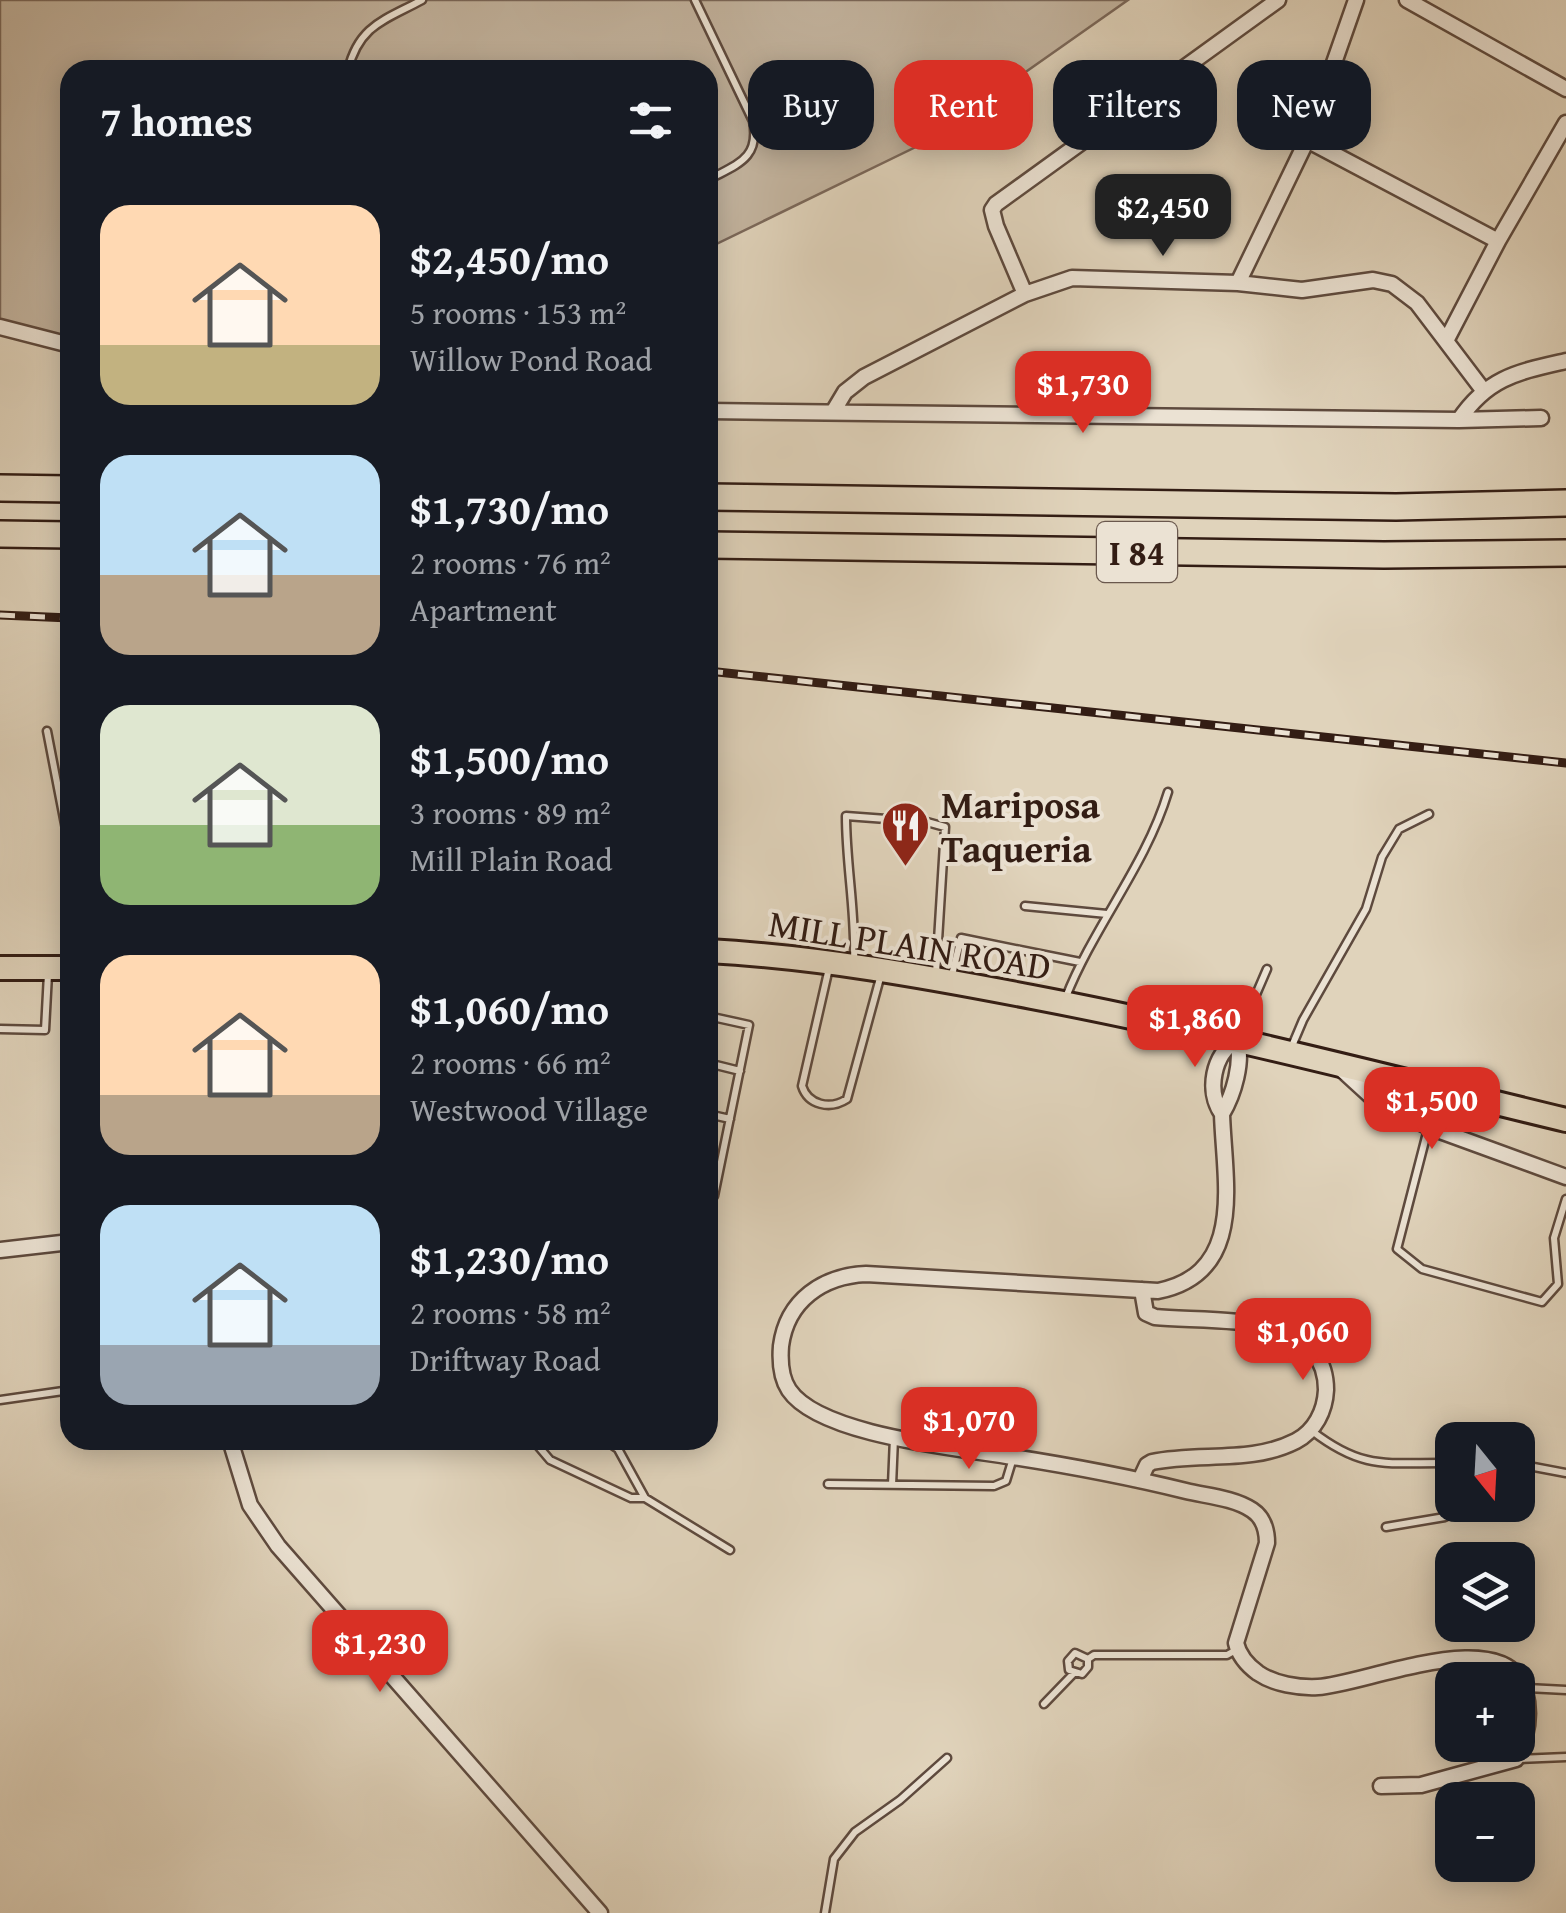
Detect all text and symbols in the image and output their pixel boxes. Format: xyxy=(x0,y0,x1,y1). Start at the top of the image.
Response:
chip: Buy xyxy=(748,60,874,150)
chip: Rent xyxy=(894,60,1033,150)
chip: Filters xyxy=(1053,60,1217,150)
chip: New xyxy=(1237,60,1371,150)
text: 7 homes xyxy=(100,90,253,151)
icon: filters xyxy=(623,93,678,148)
pin: $2,450 xyxy=(1082,174,1244,259)
text: $2,450 xyxy=(1117,183,1209,230)
text: $2,450/mo xyxy=(410,228,609,289)
icon: home xyxy=(180,245,300,365)
text: 5 rooms · 153 m² xyxy=(410,289,626,336)
text: Willow Pond Road xyxy=(410,336,652,383)
pin: $1,730 xyxy=(1002,351,1164,436)
text: $1,730 xyxy=(1037,360,1129,407)
text: $1,730/mo xyxy=(410,478,609,539)
icon: home xyxy=(180,495,300,615)
road number: I 84 xyxy=(1097,522,1177,582)
text: 2 rooms · 76 m² xyxy=(410,539,611,586)
text: Apartment xyxy=(410,586,557,633)
text: $1,500/mo xyxy=(410,728,609,789)
icon: home xyxy=(180,745,300,865)
place label: Mariposa Taqueria xyxy=(941,776,1101,876)
text: 3 rooms · 89 m² xyxy=(410,789,611,836)
restaurant icon: Mariposa Taqueria xyxy=(880,800,932,868)
text: Mill Plain Road xyxy=(410,836,613,883)
street label: MILL PLAIN ROAD xyxy=(765,894,1055,994)
text: $1,060/mo xyxy=(410,978,609,1039)
pin: $1,860 xyxy=(1114,985,1276,1070)
text: $1,860 xyxy=(1149,994,1241,1041)
icon: home xyxy=(180,995,300,1115)
text: 2 rooms · 66 m² xyxy=(410,1039,611,1086)
pin: $1,500 xyxy=(1351,1067,1513,1152)
text: $1,500 xyxy=(1386,1076,1478,1123)
text: Westwood Village xyxy=(410,1086,648,1133)
text: $1,230/mo xyxy=(410,1228,609,1289)
icon: home xyxy=(180,1245,300,1365)
text: 2 rooms · 58 m² xyxy=(410,1289,611,1336)
pin: $1,060 xyxy=(1222,1298,1384,1383)
text: $1,060 xyxy=(1257,1307,1349,1354)
text: Driftway Road xyxy=(410,1336,600,1383)
pin: $1,070 xyxy=(888,1387,1050,1472)
text: $1,070 xyxy=(923,1396,1015,1443)
north arrow xyxy=(1435,1422,1535,1522)
map controls xyxy=(1435,1422,1535,1882)
button: layers xyxy=(1435,1542,1535,1642)
pin: $1,230 xyxy=(299,1610,461,1695)
text: $1,230 xyxy=(334,1619,426,1666)
button: + xyxy=(1435,1662,1535,1762)
button: − xyxy=(1435,1782,1535,1882)

